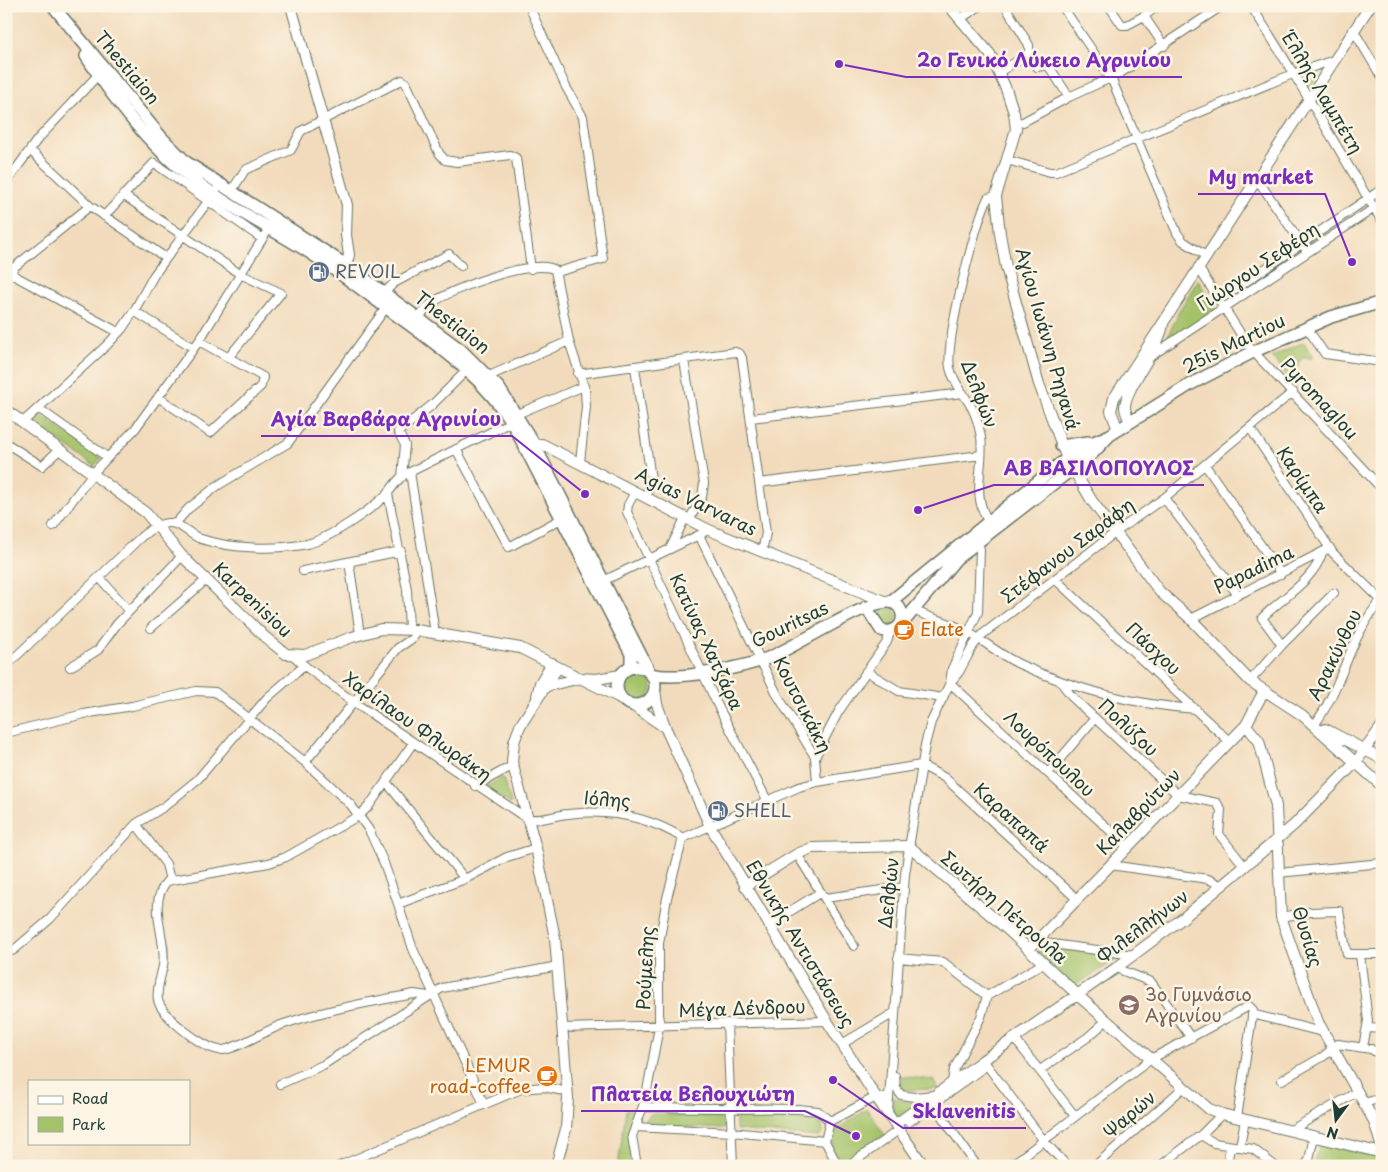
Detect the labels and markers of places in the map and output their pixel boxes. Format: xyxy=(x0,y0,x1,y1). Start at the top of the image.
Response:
callout: 2ο Γενικό Λύκειο Αγρινίου xyxy=(906,43,1182,77)
callout: My market xyxy=(1198,160,1325,194)
place label: REVOIL xyxy=(335,257,400,284)
fuel station icon: REVOIL xyxy=(307,260,331,284)
callout: Αγία Βαρβάρα Αγρινίου xyxy=(261,402,512,436)
callout: ΑΒ ΒΑΣΙΛΟΠΟΥΛΟΣ xyxy=(994,451,1204,485)
place label: Elate xyxy=(920,615,964,642)
cafe icon: Elate xyxy=(892,618,916,642)
place label: SHELL xyxy=(734,796,791,823)
fuel station icon: SHELL xyxy=(706,799,730,823)
place label: 3ο Γυμνάσιο Αγρινίου xyxy=(1145,980,1252,1028)
school or university icon: 3ο Γυμνάσιο Αγρινίου xyxy=(1117,993,1141,1017)
place label: LEMUR road-coffee xyxy=(429,1051,531,1099)
cafe icon: LEMUR road-coffee xyxy=(535,1064,559,1088)
callout: Πλατεία Βελουχιώτη xyxy=(581,1077,805,1111)
callout: Sklavenitis xyxy=(903,1094,1026,1128)

